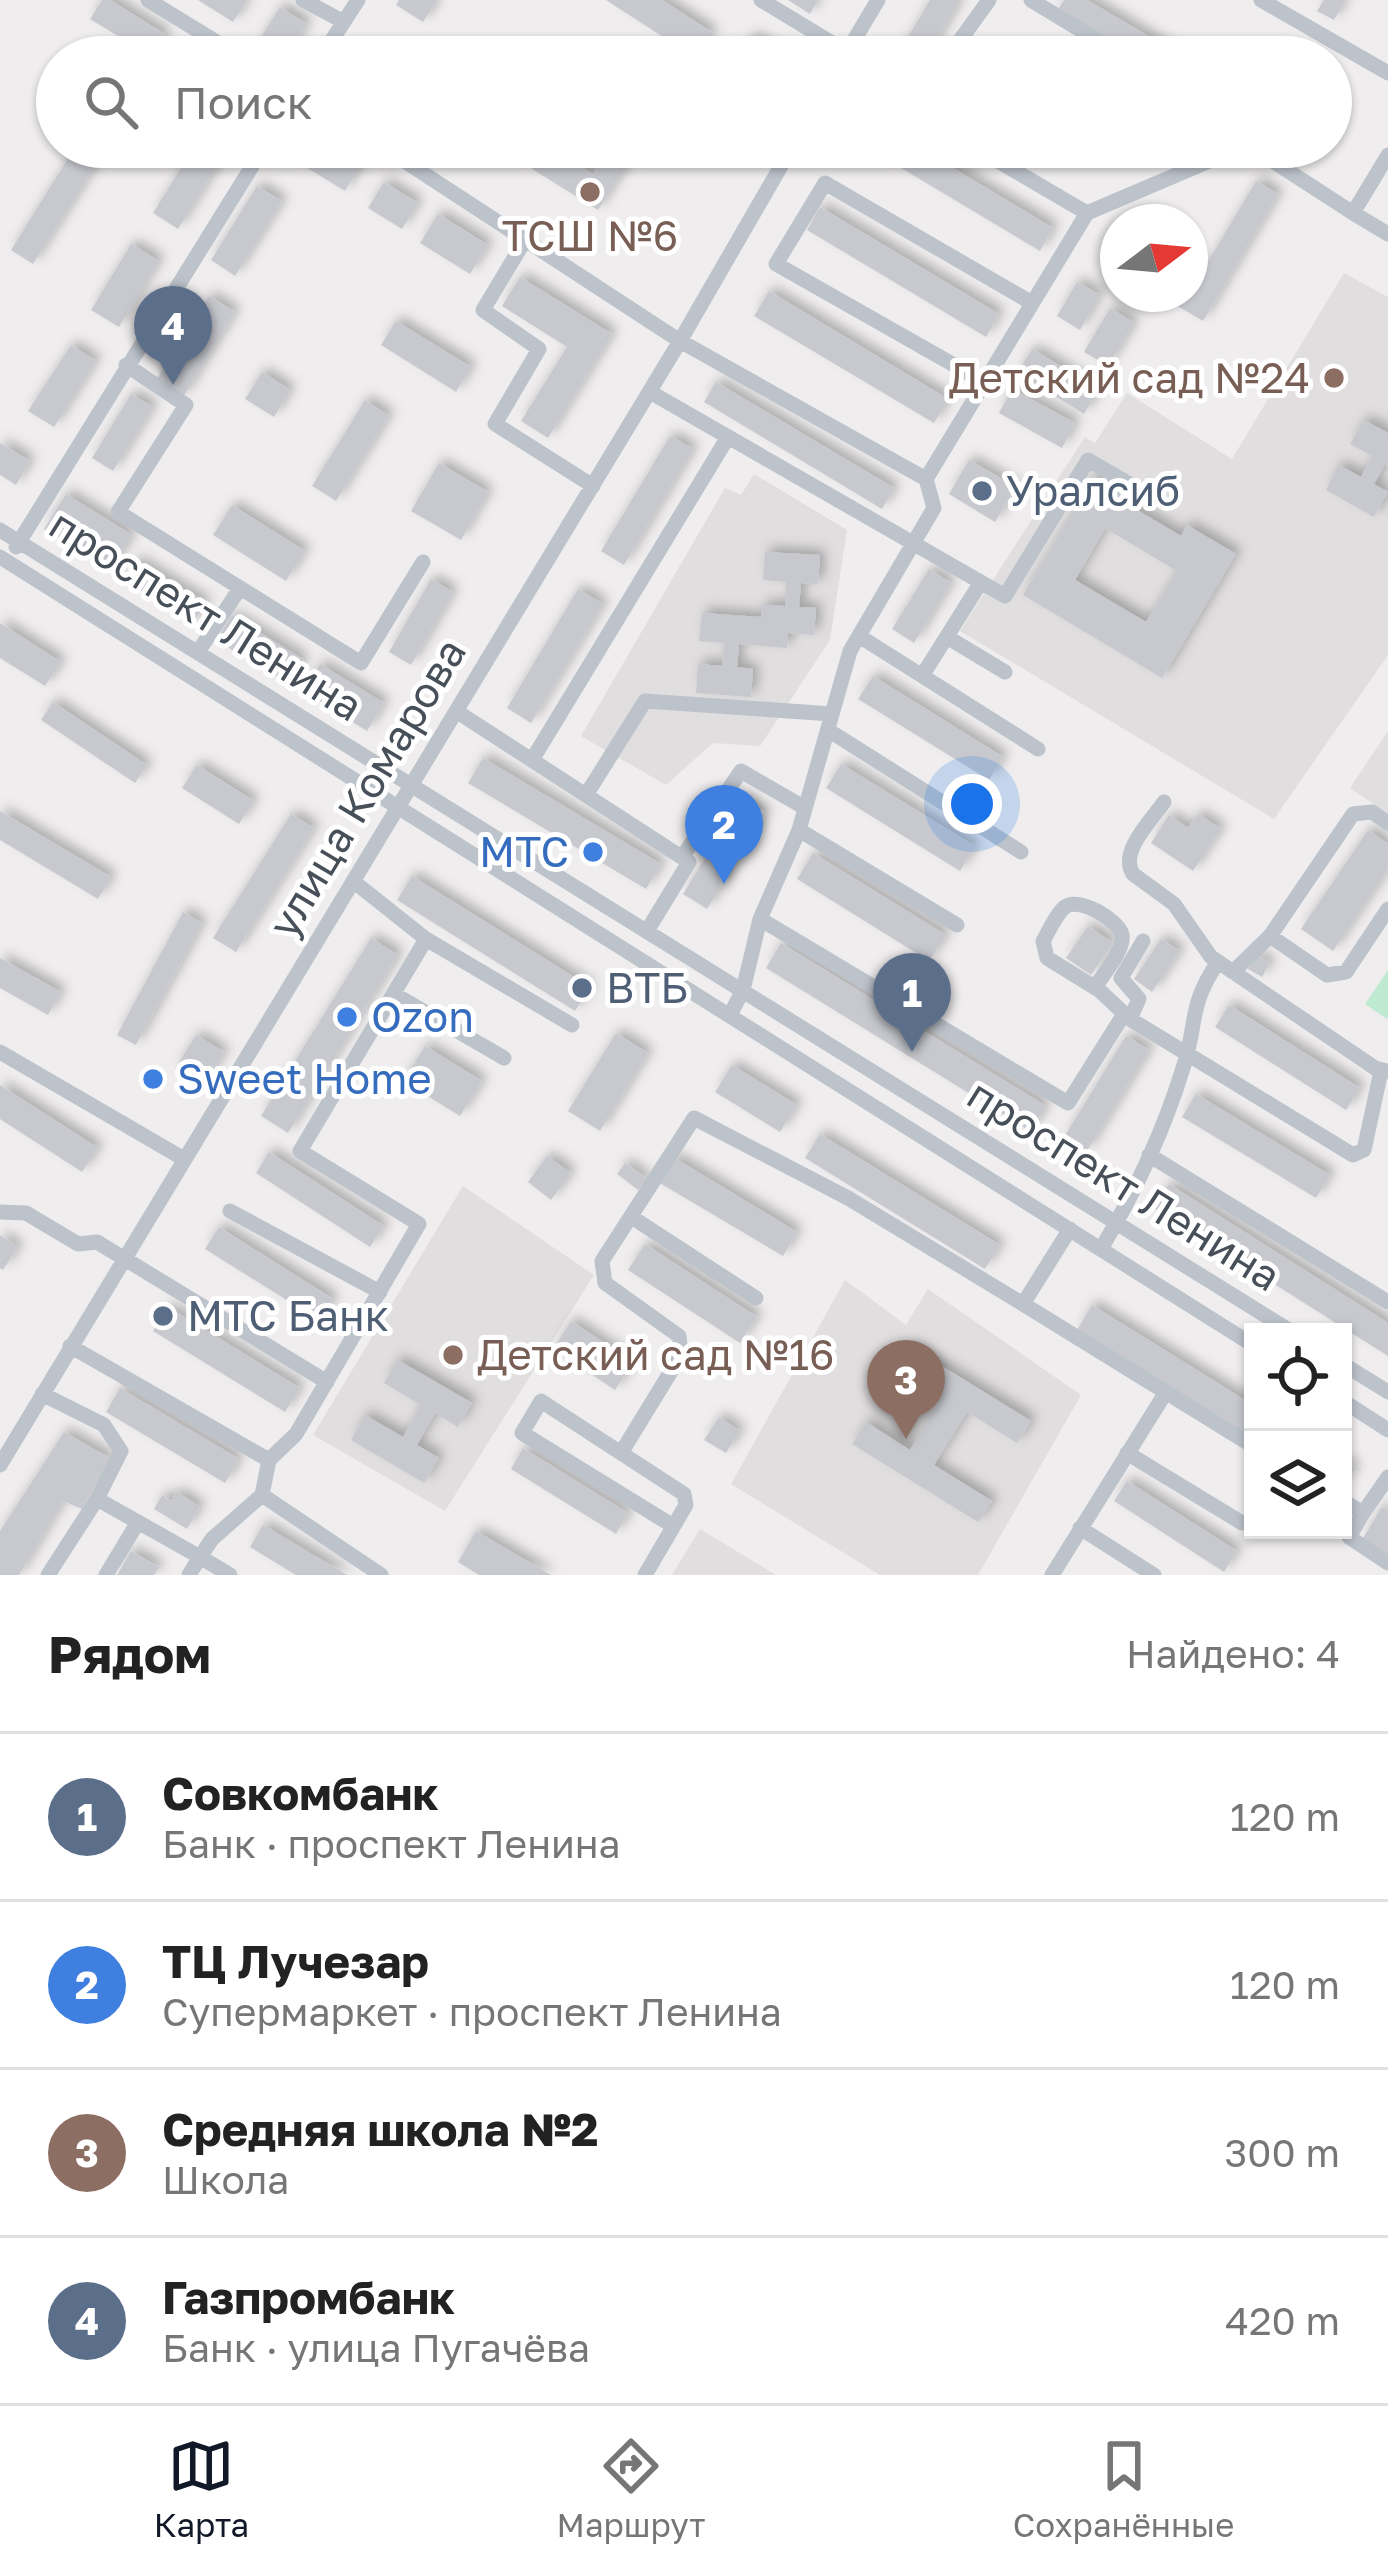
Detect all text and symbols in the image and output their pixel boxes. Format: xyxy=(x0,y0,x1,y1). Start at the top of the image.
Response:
search box xyxy=(36,36,1352,168)
icon: search xyxy=(78,69,144,135)
text: Поиск xyxy=(174,75,313,129)
marker: ТСШ №6 xyxy=(577,179,603,205)
north arrow xyxy=(1100,204,1208,312)
place label: ТСШ №6 xyxy=(502,210,678,260)
pin: 4 xyxy=(134,286,212,385)
place label: Детский сад №24 xyxy=(948,352,1310,402)
marker: Детский сад №24 xyxy=(1321,365,1347,391)
place label: Уралсиб xyxy=(1006,465,1180,515)
marker: Уралсиб xyxy=(969,478,995,504)
street label: проспект Ленина xyxy=(41,498,372,730)
street label: улица Комарова xyxy=(257,629,475,946)
your location xyxy=(942,774,1002,834)
pin: 2 xyxy=(685,785,763,884)
place label: МТС xyxy=(479,826,569,876)
marker: МТС xyxy=(580,839,606,865)
pin: 1 xyxy=(873,953,951,1052)
place label: ВТБ xyxy=(606,962,688,1012)
marker: ВТБ xyxy=(569,975,595,1001)
place label: Ozon xyxy=(371,991,474,1041)
marker: Ozon xyxy=(334,1004,360,1030)
place label: Sweet Home xyxy=(177,1053,432,1103)
marker: Sweet Home xyxy=(140,1066,166,1092)
street label: проспект Ленина xyxy=(959,1068,1290,1300)
place label: МТС Банк xyxy=(187,1290,389,1340)
marker: МТС Банк xyxy=(150,1303,176,1329)
map controls xyxy=(1244,1323,1352,1539)
button: locate xyxy=(1244,1323,1352,1431)
place label: Детский сад №16 xyxy=(477,1329,834,1379)
pin: 3 xyxy=(867,1340,945,1439)
marker: Детский сад №16 xyxy=(440,1342,466,1368)
button: layers xyxy=(1244,1431,1352,1539)
text: Рядом xyxy=(48,1623,211,1684)
text: Найдено: 4 xyxy=(1126,1630,1340,1677)
text: Совкомбанк xyxy=(162,1766,439,1820)
text: 1 xyxy=(77,1793,97,1840)
text: 120 m xyxy=(1230,1793,1340,1840)
text: Банк · проспект Ленина xyxy=(162,1820,621,1867)
text: ТЦ Лучезар xyxy=(162,1934,429,1988)
text: 2 xyxy=(75,1961,99,2008)
text: 120 m xyxy=(1230,1961,1340,2008)
text: Супермаркет · проспект Ленина xyxy=(162,1988,782,2035)
text: Средняя школа №2 xyxy=(162,2102,599,2156)
text: 3 xyxy=(75,2129,99,2176)
text: 300 m xyxy=(1225,2129,1340,2176)
text: Школа xyxy=(162,2156,289,2203)
text: Газпромбанк xyxy=(162,2270,455,2324)
text: 4 xyxy=(75,2297,99,2344)
text: 420 m xyxy=(1225,2297,1340,2344)
text: Банк · улица Пугачёва xyxy=(162,2324,590,2371)
tab: Карта xyxy=(154,2433,249,2544)
tab: Маршрут xyxy=(557,2433,706,2544)
tab: Сохранённые xyxy=(1013,2433,1234,2544)

